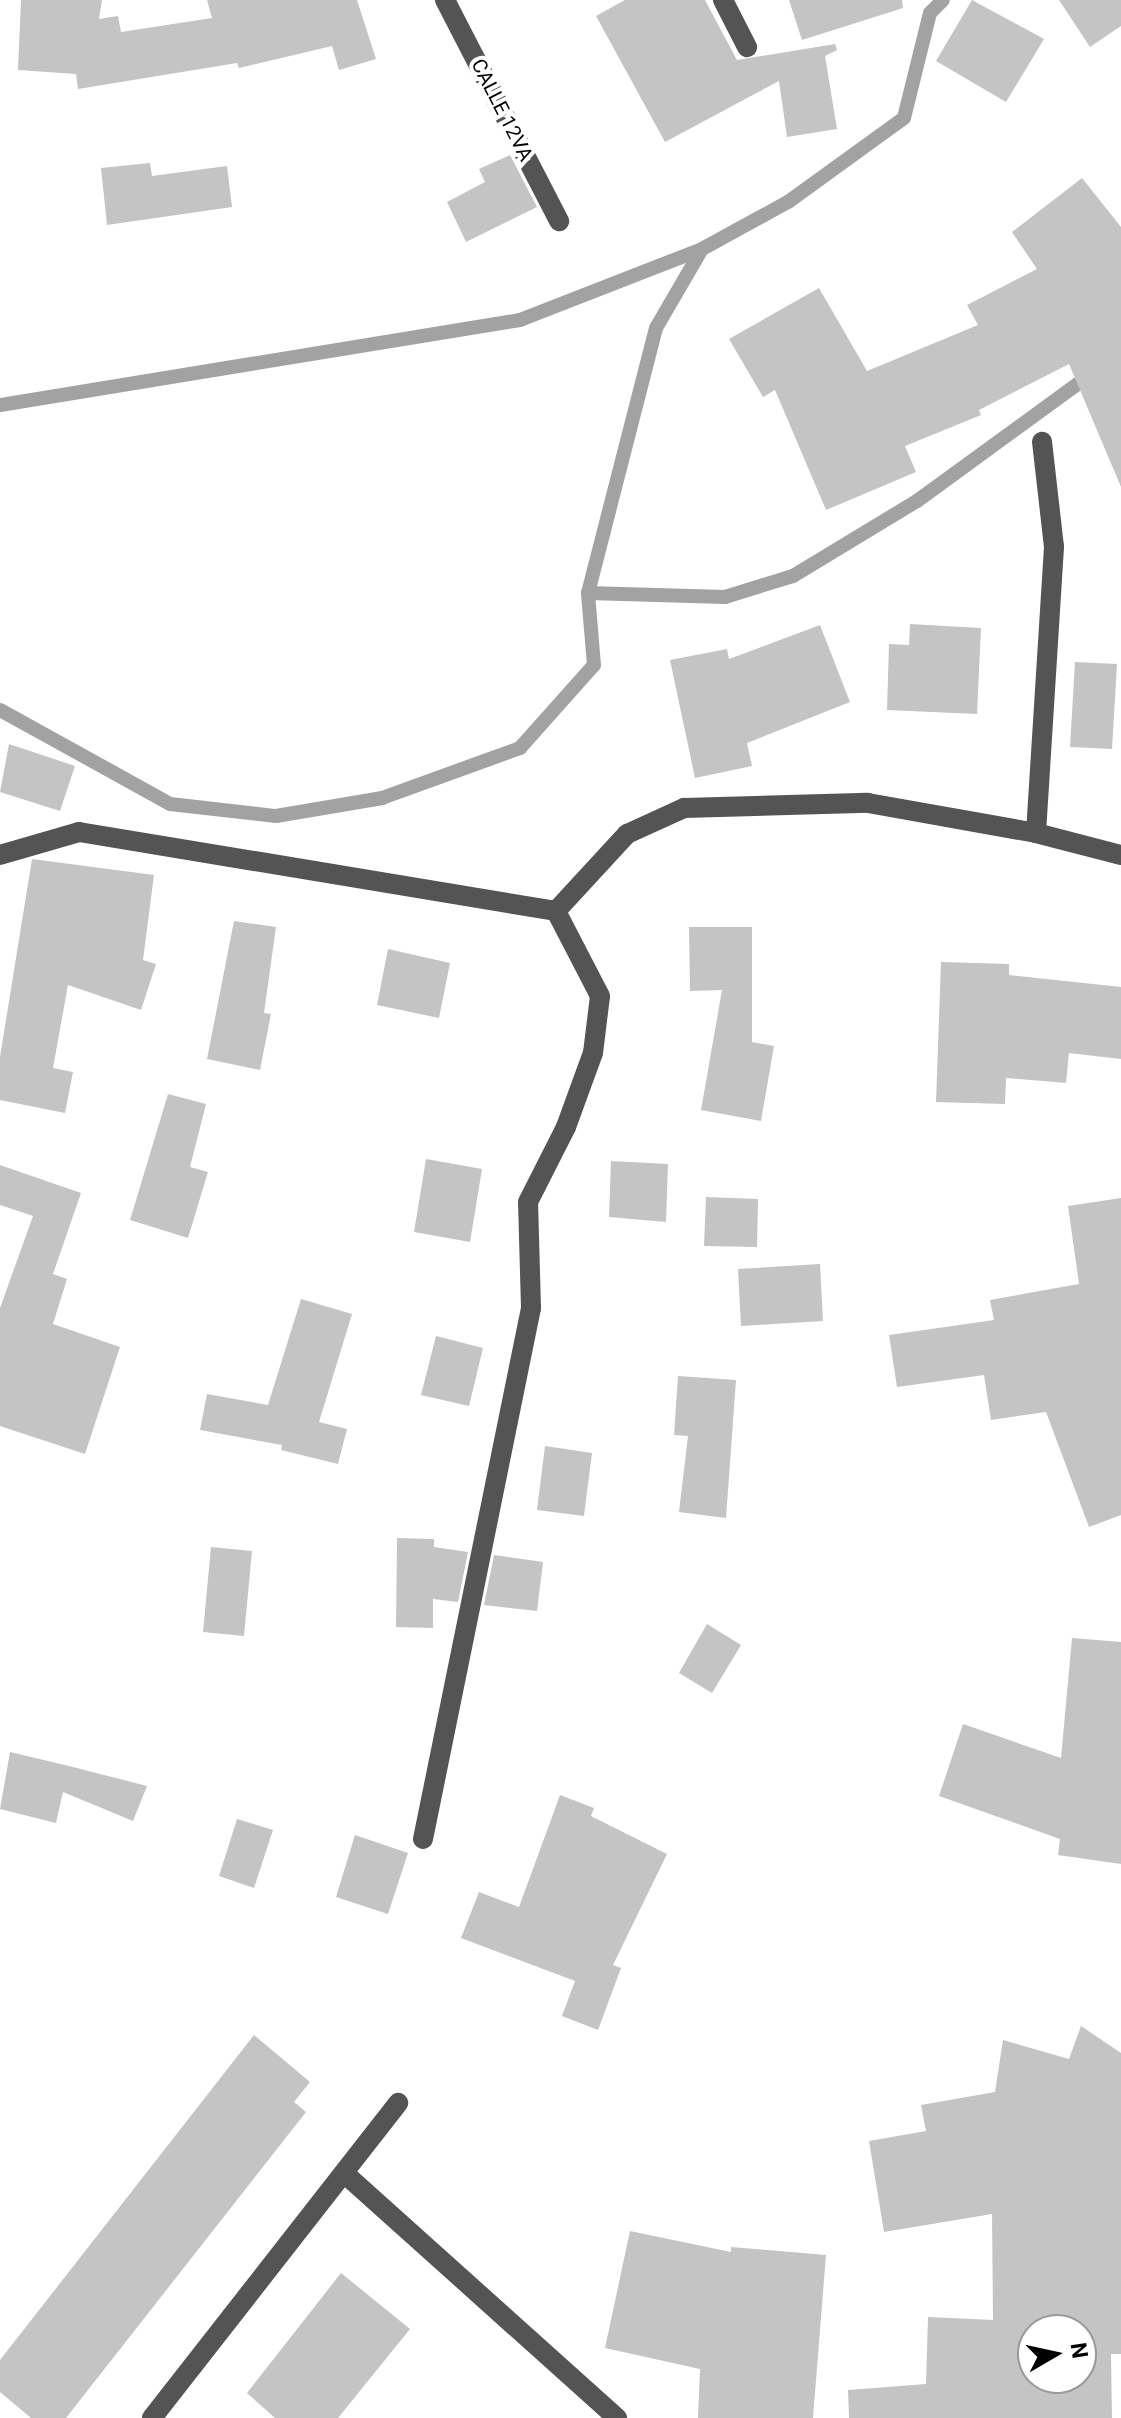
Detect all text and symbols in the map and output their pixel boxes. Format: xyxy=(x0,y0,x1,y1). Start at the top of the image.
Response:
street label: CALLE 12VA xyxy=(466,55,538,165)
north arrow xyxy=(1017,2314,1097,2394)
text: N xyxy=(1066,2341,1093,2360)

